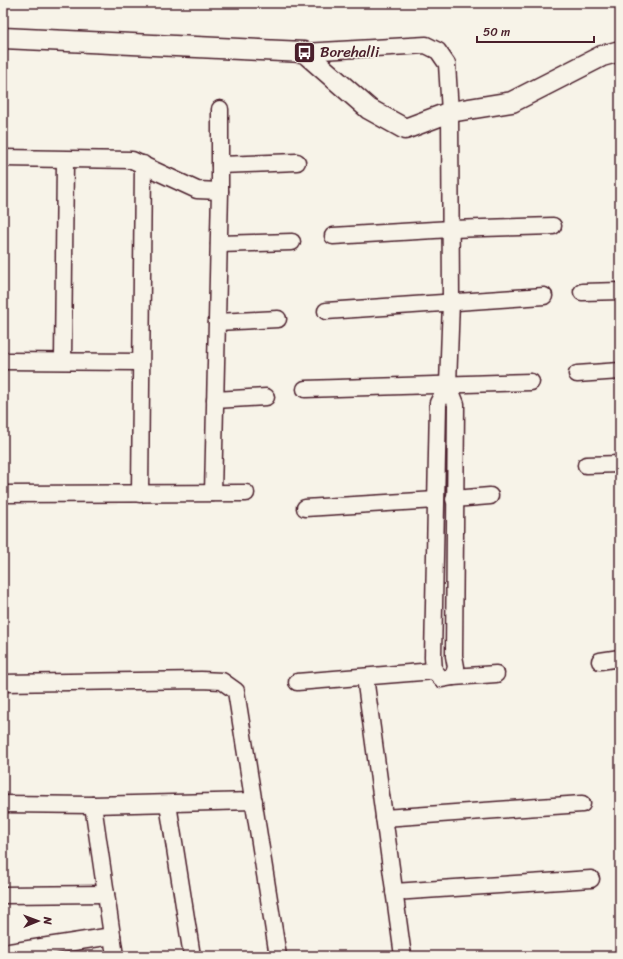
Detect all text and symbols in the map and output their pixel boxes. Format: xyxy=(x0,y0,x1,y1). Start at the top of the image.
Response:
scale bar xyxy=(477,18,594,44)
text: 50 m xyxy=(483,21,510,43)
bus stop icon: Borehalli xyxy=(291,39,317,65)
place label: Borehalli xyxy=(320,39,380,65)
north arrow xyxy=(18,901,58,941)
text: N xyxy=(38,916,57,925)

